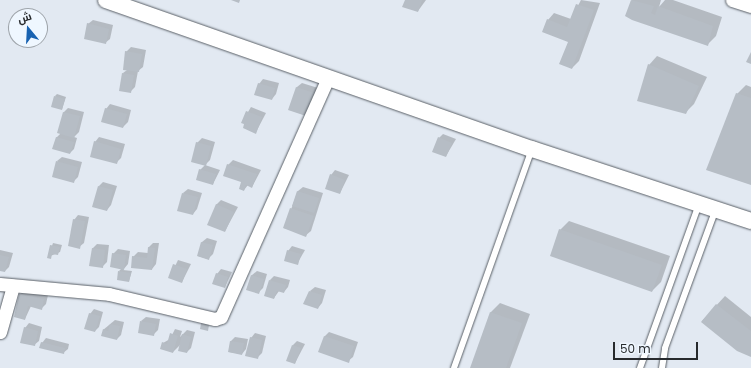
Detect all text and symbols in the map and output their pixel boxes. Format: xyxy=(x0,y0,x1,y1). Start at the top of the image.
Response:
north arrow xyxy=(8,8,48,48)
text: ش xyxy=(15,8,34,27)
scale bar xyxy=(615,334,700,360)
text: 50 m xyxy=(620,340,651,357)

